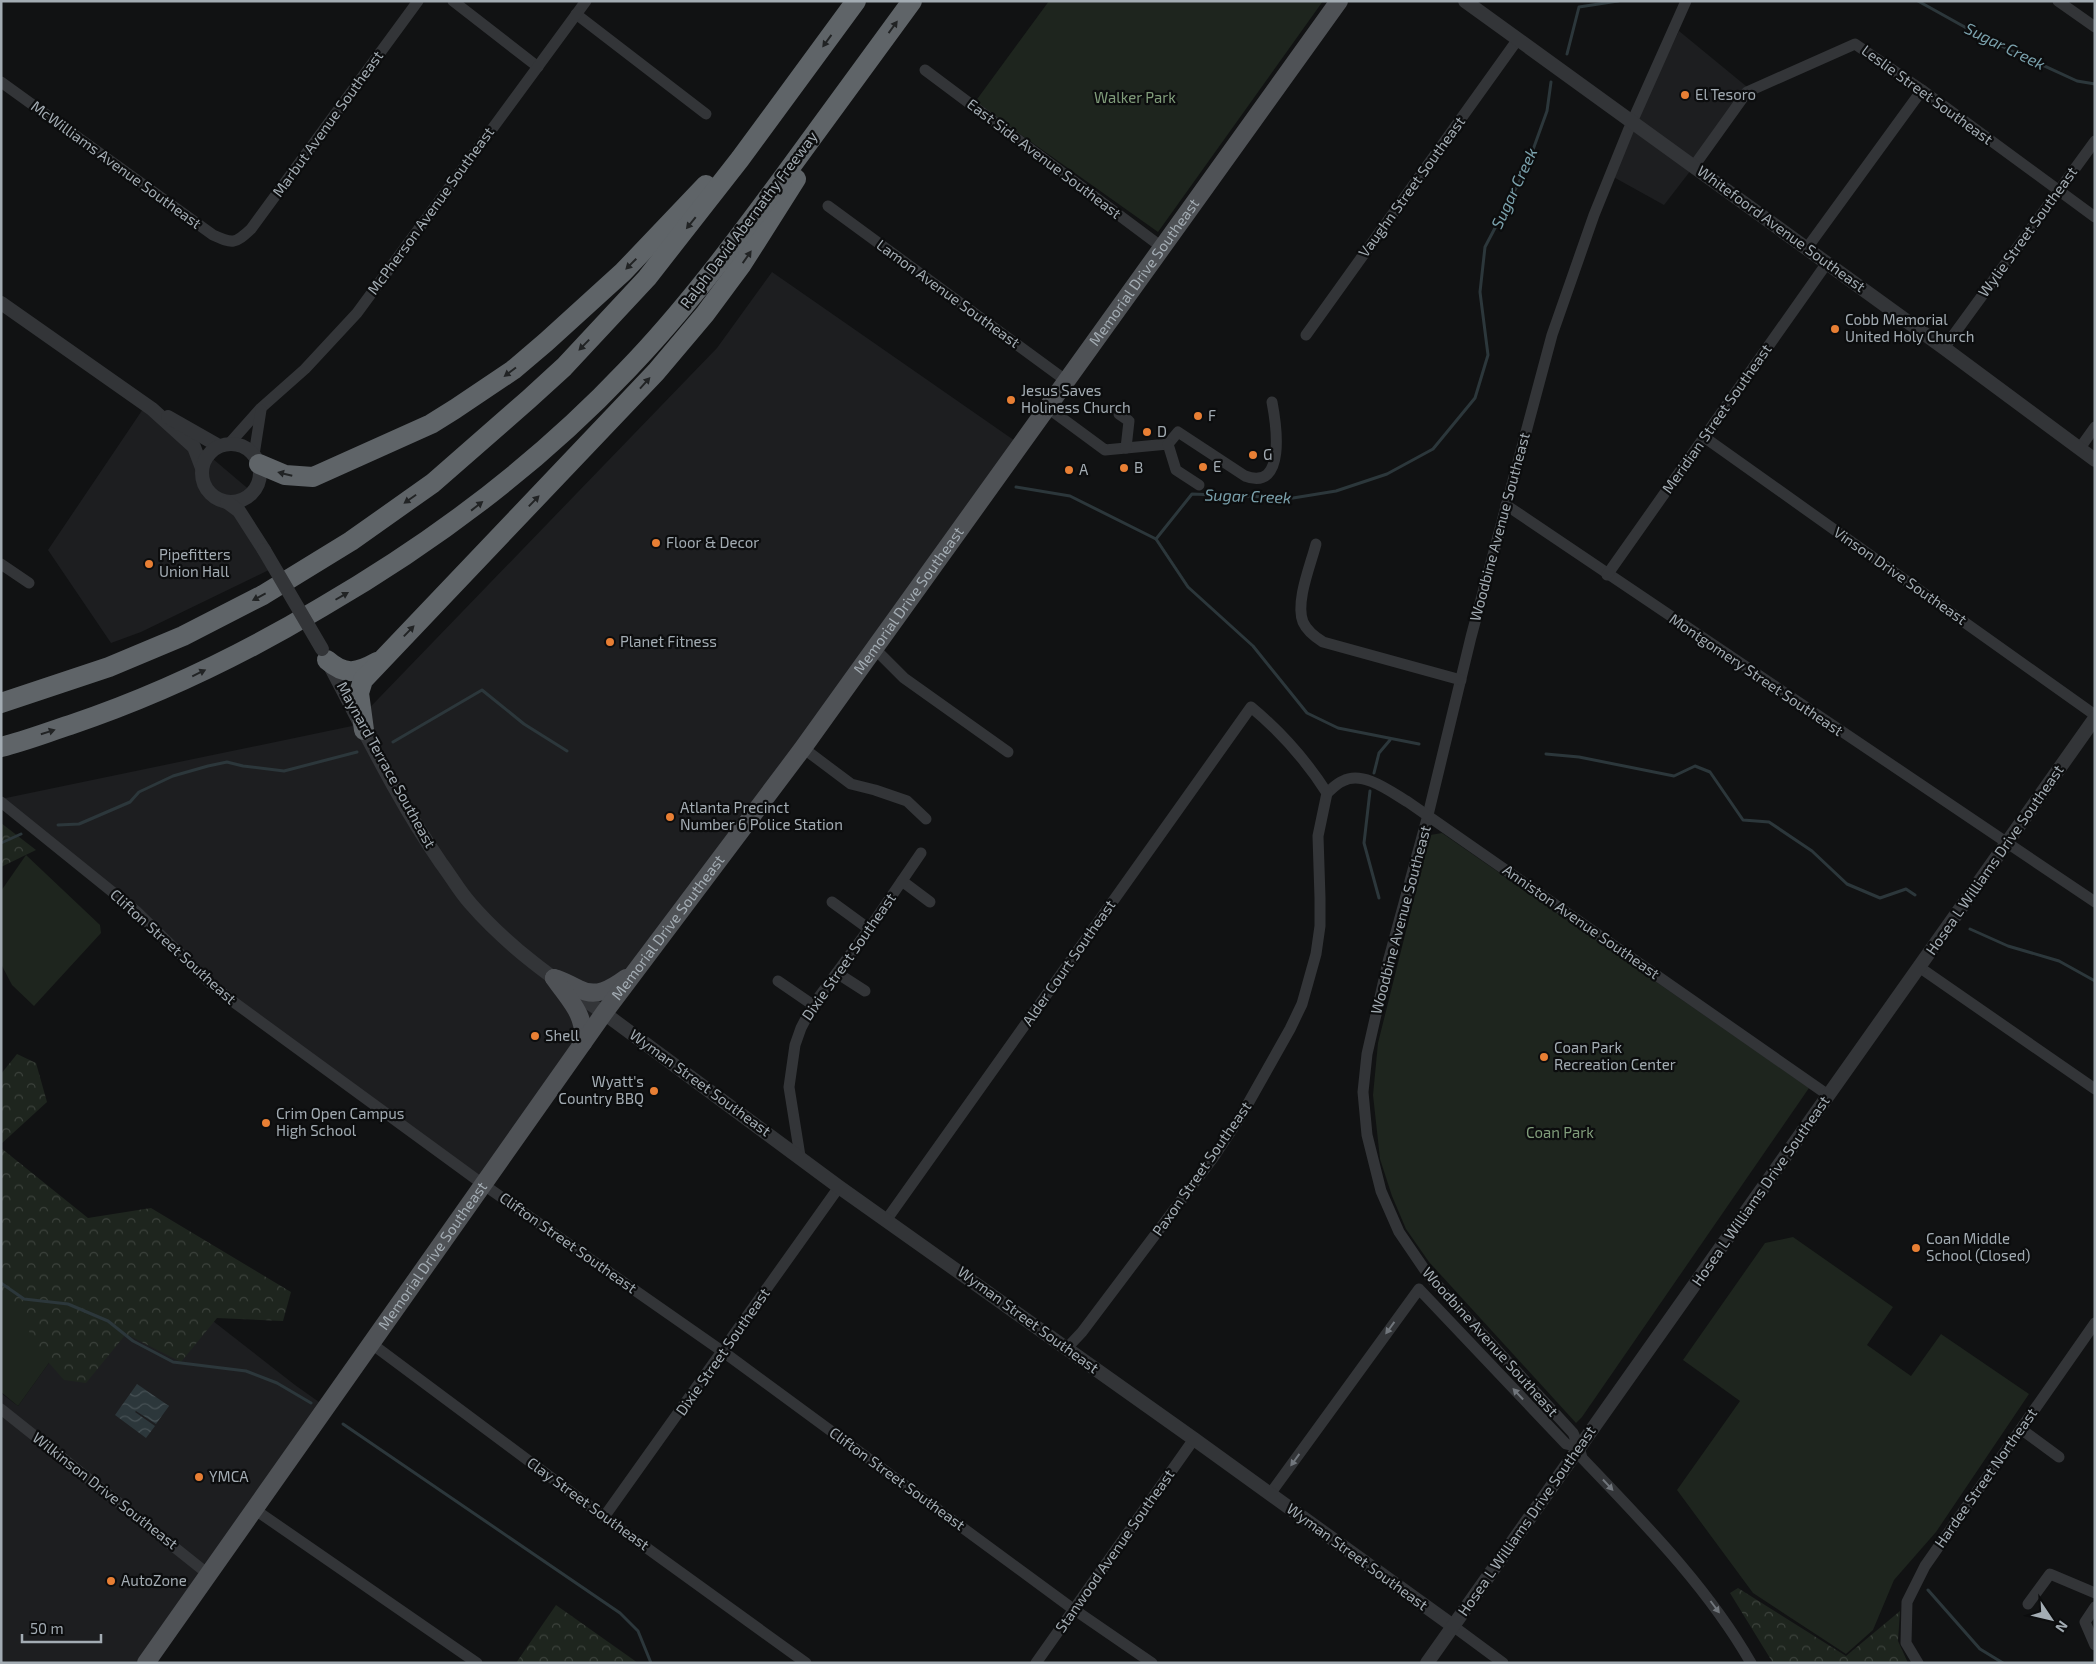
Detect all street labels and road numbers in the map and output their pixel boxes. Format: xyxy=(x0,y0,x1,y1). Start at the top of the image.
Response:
street label: Leslie Street Southeast xyxy=(1859,41,1997,148)
street label: Marbut Avenue Southeast xyxy=(268,47,386,200)
street label: East Side Avenue Southeast xyxy=(964,94,1125,222)
street label: McWilliams Avenue Southeast xyxy=(28,96,206,232)
street label: Vaughn Street Southeast xyxy=(1354,112,1468,260)
street label: McPherson Avenue Southeast xyxy=(363,123,497,298)
street label: Ralph David Abernathy Freeway xyxy=(676,127,821,311)
street label: Whitefoord Avenue Southeast xyxy=(1694,161,1869,295)
street label: Wylie Street Southeast xyxy=(1974,163,2081,300)
street label: Memorial Drive Southeast xyxy=(1085,194,1203,349)
street label: Lamon Avenue Southeast xyxy=(874,235,1024,351)
street label: Meridian Street Southeast xyxy=(1658,340,1775,497)
street label: Woodbine Avenue Southeast xyxy=(1465,430,1533,623)
street label: Vinson Drive Southeast xyxy=(1831,522,1971,628)
street label: Memorial Drive Southeast xyxy=(849,523,967,677)
street label: Montgomery Street Southeast xyxy=(1666,609,1847,739)
street label: Maynard Terrace Southeast xyxy=(334,678,440,851)
street label: Hosea L Williams Drive Southeast xyxy=(1922,761,2067,958)
street label: Woodbine Avenue Southeast xyxy=(1366,823,1434,1016)
street label: Memorial Drive Southeast xyxy=(607,851,728,1003)
street label: Anniston Avenue Southeast xyxy=(1500,860,1664,982)
street label: Clifton Street Southeast xyxy=(107,885,241,1008)
street label: Dixie Street Southeast xyxy=(797,889,899,1024)
street label: Alder Court Southeast xyxy=(1018,896,1119,1029)
street label: Wyman Street Southeast xyxy=(626,1025,775,1140)
street label: Hosea L Williams Drive Southeast xyxy=(1688,1092,1833,1289)
street label: Paxon Street Southeast xyxy=(1148,1098,1255,1239)
street label: Memorial Drive Southeast xyxy=(374,1178,491,1333)
street label: Clifton Street Southeast xyxy=(497,1188,641,1297)
street label: Wyman Street Southeast xyxy=(954,1262,1103,1377)
street label: Woodbine Avenue Southeast xyxy=(1419,1263,1563,1420)
street label: Dixie Street Southeast xyxy=(671,1284,773,1419)
street label: Hardee Street Northeast xyxy=(1930,1404,2040,1551)
street label: Hosea L Williams Drive Southeast xyxy=(1454,1422,1599,1619)
street label: Clifton Street Southeast xyxy=(826,1423,969,1534)
street label: Wilkinson Drive Southeast xyxy=(29,1428,182,1553)
street label: Clay Street Southeast xyxy=(524,1453,653,1554)
street label: Stanwood Avenue Southeast xyxy=(1051,1465,1178,1635)
street label: Wyman Street Southeast xyxy=(1283,1499,1432,1614)

